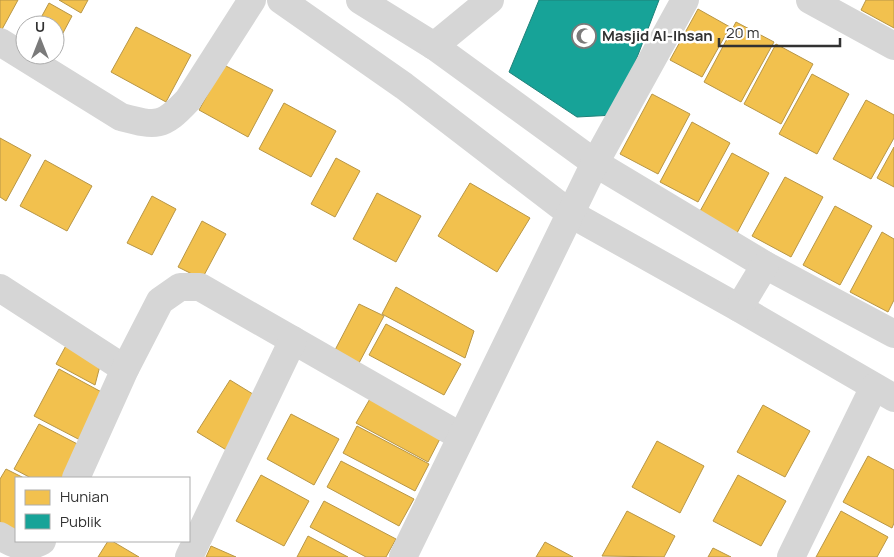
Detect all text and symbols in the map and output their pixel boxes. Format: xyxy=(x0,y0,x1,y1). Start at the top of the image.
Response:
north arrow xyxy=(15,15,65,65)
scale bar xyxy=(719,15,840,47)
text: U xyxy=(35,17,45,36)
text: 20 m xyxy=(726,22,759,43)
mosque icon: Masjid Al-Ihsan xyxy=(571,23,597,49)
place label: Masjid Al-Ihsan xyxy=(602,25,713,46)
legend xyxy=(15,477,190,542)
text: Hunian xyxy=(60,486,109,507)
text: Publik xyxy=(60,511,102,532)

